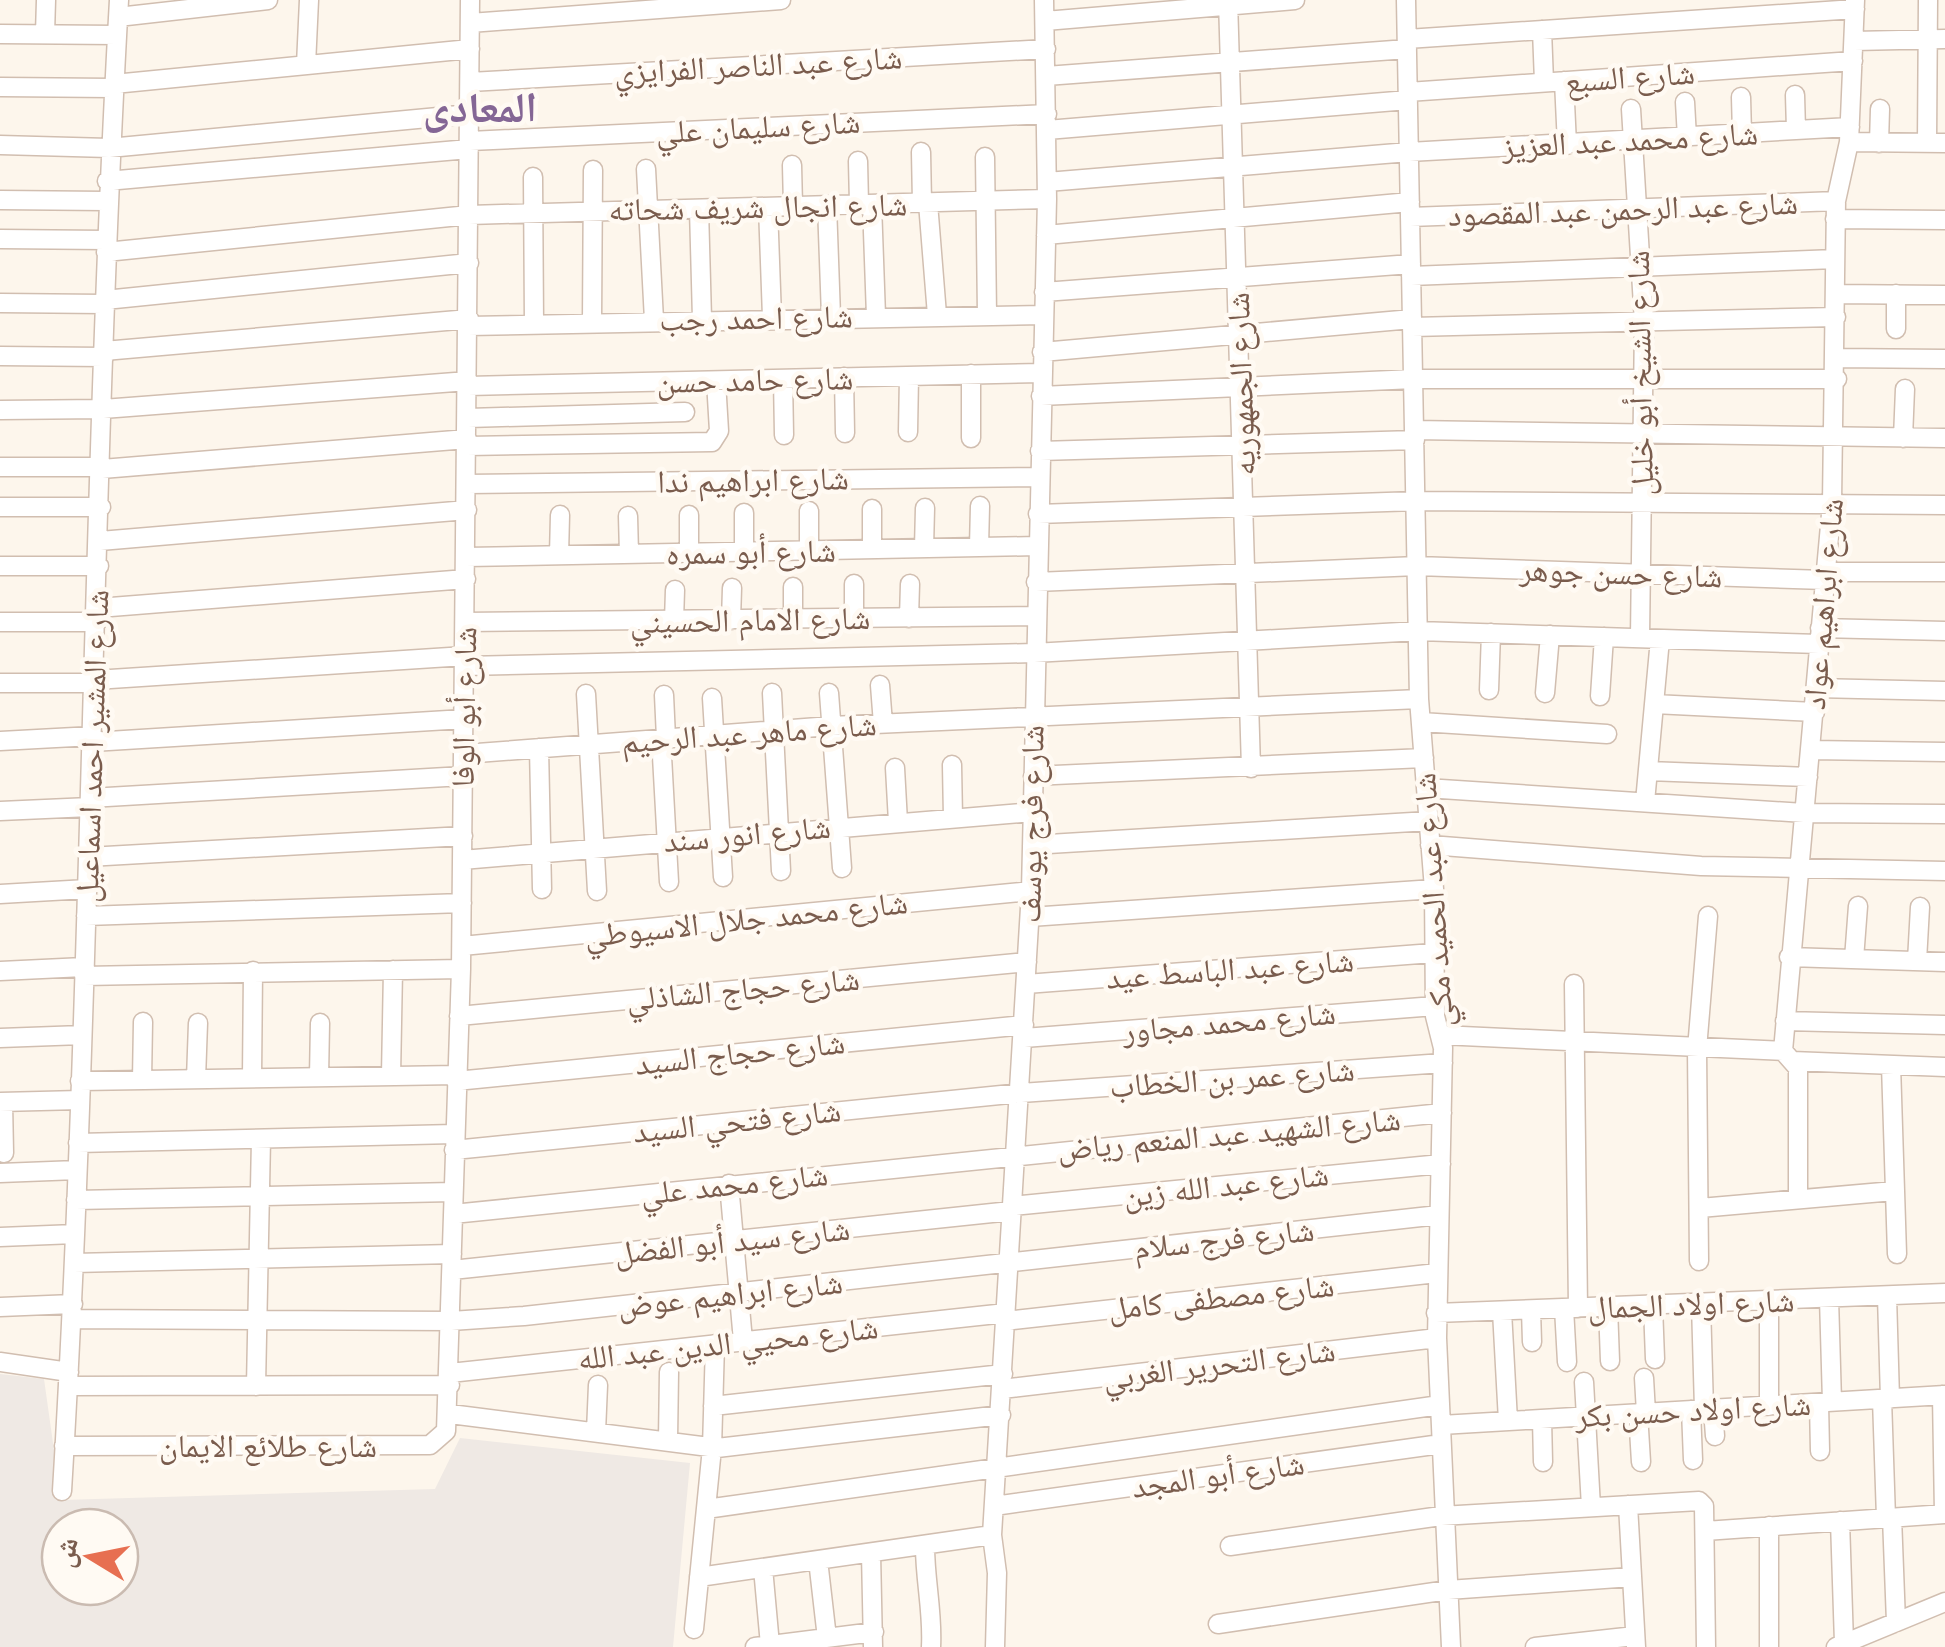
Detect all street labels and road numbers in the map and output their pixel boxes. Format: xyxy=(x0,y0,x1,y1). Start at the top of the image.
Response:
street label: شارع عبد الناصر الفرايزي xyxy=(613,36,903,98)
street label: شارع السبع xyxy=(1564,52,1696,101)
street label: شارع سليمان علي xyxy=(655,101,862,157)
street label: شارع محمد عبد العزيز xyxy=(1500,112,1759,167)
street label: شارع عبد الرحمن عبد المقصود xyxy=(1447,182,1799,235)
street label: شارع انجال شريف شحاته xyxy=(608,183,908,230)
street label: شارع الشيخ أبو خليل xyxy=(1617,250,1662,496)
street label: شارع الجمهوريه xyxy=(1217,292,1264,476)
street label: شارع احمد رجب xyxy=(659,295,853,340)
street label: شارع حامد حسن xyxy=(656,357,854,402)
street label: شارع ابراهيم ندا xyxy=(657,457,849,503)
street label: شارع ابراهيم عواد xyxy=(1793,497,1853,711)
street label: شارع أبو سمره xyxy=(666,530,836,573)
street label: شارع حسن جوهر xyxy=(1518,548,1723,597)
street label: شارع المشير احمد اسماعيل xyxy=(66,589,117,903)
street label: شارع الامام الحسيني xyxy=(629,597,871,647)
street label: شارع أبو الوفا xyxy=(442,626,485,788)
street label: شارع ماهر عبد الرحيم xyxy=(620,703,878,763)
street label: شارع فرج يوسف xyxy=(1008,725,1053,923)
street label: شارع عبد الحميد مكي xyxy=(1403,771,1467,1028)
street label: شارع انور سند xyxy=(662,806,832,861)
street label: شارع محمد جلال الاسيوطي xyxy=(582,881,910,961)
street label: شارع عبد الباسط عيد xyxy=(1105,939,1355,998)
street label: شارع حجاج الشاذلي xyxy=(625,958,862,1024)
street label: شارع محمد مجاور xyxy=(1120,992,1337,1051)
street label: شارع حجاج السيد xyxy=(633,1021,847,1084)
street label: شارع عمر بن الخطاب xyxy=(1108,1048,1356,1107)
street label: شارع فتحي السيد xyxy=(631,1089,843,1157)
street label: شارع الشهيد عبد المنعم رياض xyxy=(1056,1098,1402,1170)
street label: شارع محمد علي xyxy=(638,1153,830,1219)
street label: شارع عبد الله زين xyxy=(1121,1153,1331,1216)
street label: شارع سيد أبو الفضل xyxy=(612,1208,852,1273)
street label: شارع فرج سلام xyxy=(1132,1209,1316,1269)
street label: شارع ابراهيم عوض xyxy=(615,1261,845,1327)
street label: شارع مصطفى كامل xyxy=(1106,1264,1336,1329)
street label: شارع اولاد الجمال xyxy=(1587,1279,1795,1328)
street label: شارع محيي الدين عبد الله xyxy=(576,1306,881,1384)
street label: شارع التحرير الغربي xyxy=(1100,1329,1338,1403)
street label: شارع اولاد حسن بكر xyxy=(1573,1383,1812,1436)
street label: شارع طلائع الايمان xyxy=(159,1425,377,1466)
street label: شارع أبو المجد xyxy=(1129,1442,1307,1507)

